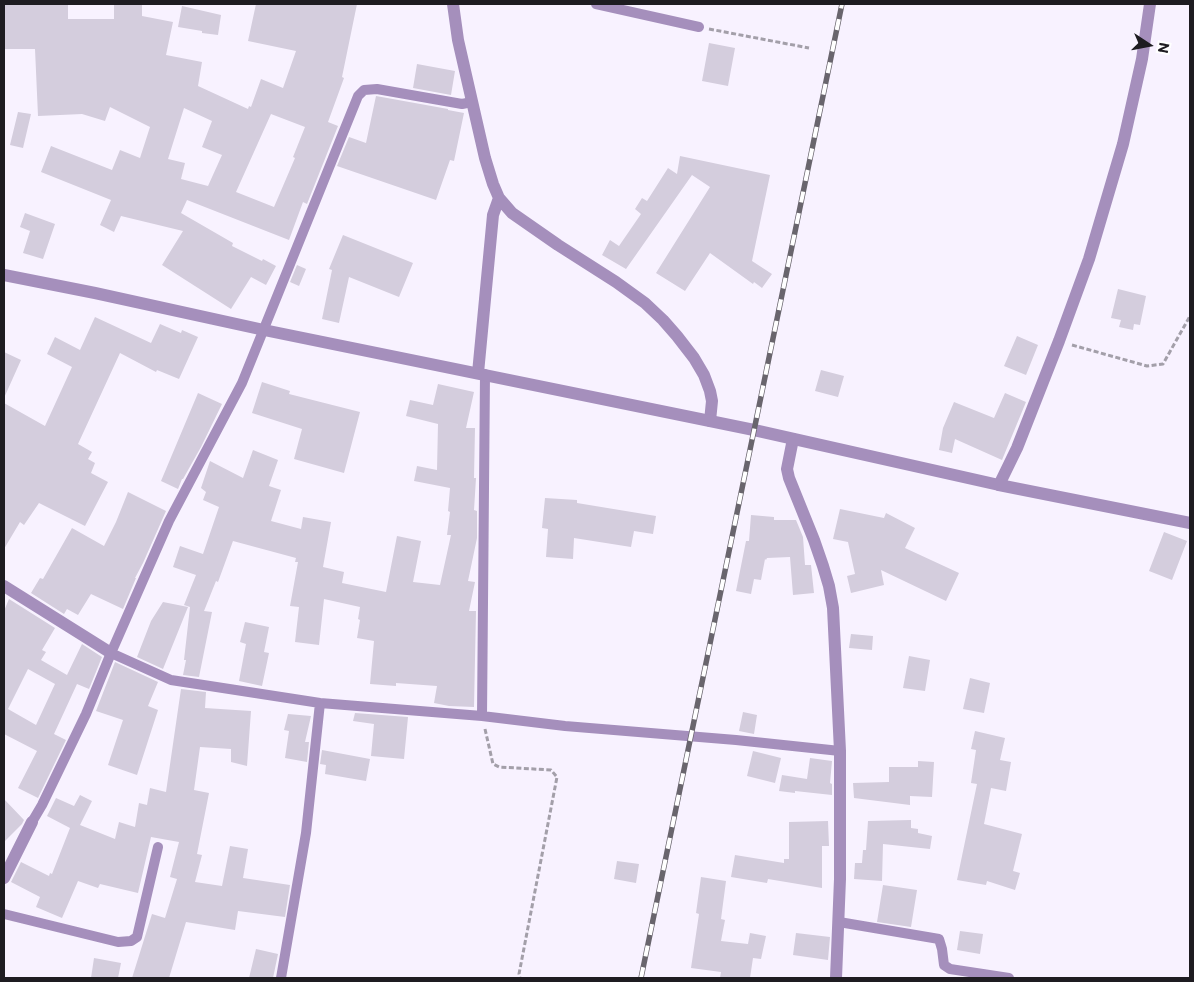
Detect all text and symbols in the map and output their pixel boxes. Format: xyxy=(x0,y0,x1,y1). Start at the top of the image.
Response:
north arrow xyxy=(1124,20,1174,70)
text: N xyxy=(1155,41,1174,55)

